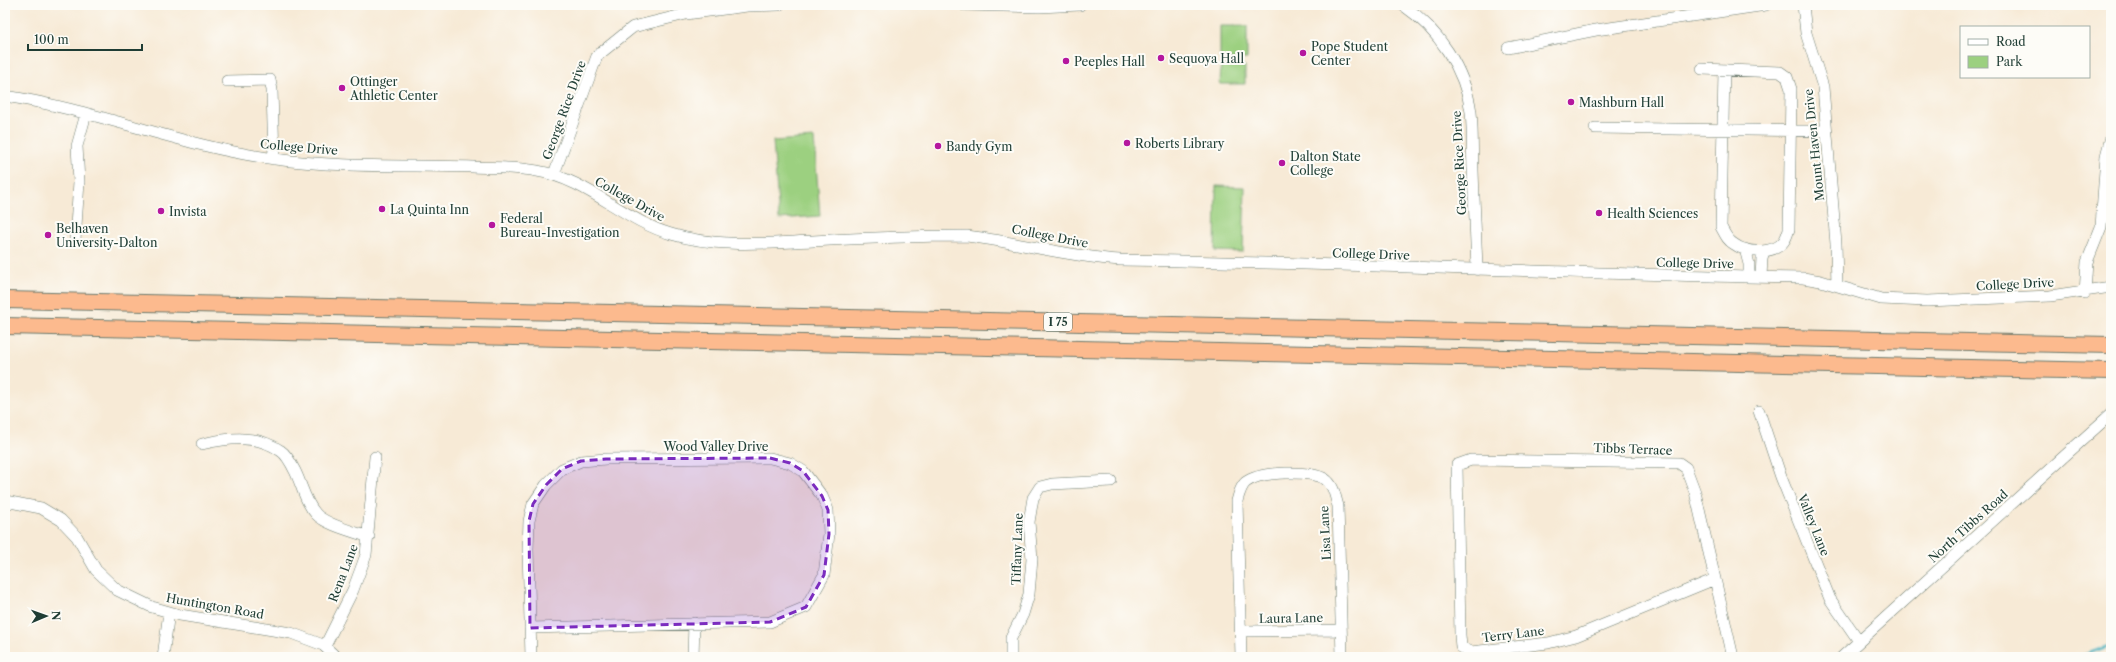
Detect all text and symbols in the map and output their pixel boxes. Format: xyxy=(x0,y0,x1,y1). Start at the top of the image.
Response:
scale bar xyxy=(28,26,142,52)
legend xyxy=(1960,26,2090,78)
text: 100 m xyxy=(34,32,69,47)
text: Road xyxy=(1996,34,2026,49)
place label: Pope Student Center xyxy=(1311,39,1389,68)
marker: Pope Student Center xyxy=(1298,48,1308,58)
place label: Sequoya Hall xyxy=(1169,51,1244,66)
marker: Sequoya Hall xyxy=(1156,53,1166,63)
place label: Peeples Hall xyxy=(1074,54,1145,69)
text: Park xyxy=(1996,54,2023,69)
marker: Peeples Hall xyxy=(1061,56,1071,66)
street label: George Rice Drive xyxy=(539,58,589,162)
place label: Ottinger Athletic Center xyxy=(349,74,438,103)
marker: Ottinger Athletic Center xyxy=(337,83,347,93)
street label: Mount Haven Drive xyxy=(1801,88,1827,202)
place label: Mashburn Hall xyxy=(1579,95,1665,110)
marker: Mashburn Hall xyxy=(1566,97,1576,107)
street label: George Rice Drive xyxy=(1449,110,1469,216)
street label: College Drive xyxy=(260,136,339,158)
place label: Roberts Library xyxy=(1135,136,1225,151)
marker: Roberts Library xyxy=(1122,138,1132,148)
place label: Bandy Gym xyxy=(946,139,1012,154)
marker: Bandy Gym xyxy=(933,141,943,151)
place label: Dalton State College xyxy=(1290,149,1361,178)
marker: Dalton State College xyxy=(1277,158,1287,168)
street label: College Drive xyxy=(592,174,668,225)
place label: La Quinta Inn xyxy=(390,202,469,217)
place label: Invista xyxy=(169,204,207,219)
marker: La Quinta Inn xyxy=(377,204,387,214)
marker: Invista xyxy=(156,206,166,216)
place label: Health Sciences xyxy=(1607,206,1698,221)
marker: Health Sciences xyxy=(1594,208,1604,218)
place label: Federal Bureau-Investigation xyxy=(500,211,620,240)
marker: Federal Bureau-Investigation xyxy=(487,220,497,230)
place label: Belhaven University-Dalton xyxy=(56,221,158,250)
street label: College Drive xyxy=(1010,221,1090,251)
marker: Belhaven University-Dalton xyxy=(43,230,53,240)
street label: College Drive xyxy=(1332,245,1410,263)
street label: College Drive xyxy=(1656,255,1734,271)
street label: College Drive xyxy=(1976,274,2055,294)
road number: I 75 xyxy=(1044,313,1072,331)
street label: Wood Valley Drive xyxy=(662,439,769,454)
street label: Tibbs Terrace xyxy=(1593,440,1673,458)
street label: North Tibbs Road xyxy=(1925,486,2011,566)
street label: Valley Lane xyxy=(1794,491,1833,558)
street label: Lisa Lane xyxy=(1316,505,1334,561)
street label: Tiffany Lane xyxy=(1008,512,1026,585)
street label: Rena Lane xyxy=(325,542,361,604)
street label: Huntington Road xyxy=(165,590,266,622)
north arrow xyxy=(26,596,66,636)
street label: Laura Lane xyxy=(1259,610,1324,626)
text: N xyxy=(49,611,63,621)
street label: Terry Lane xyxy=(1481,623,1545,645)

